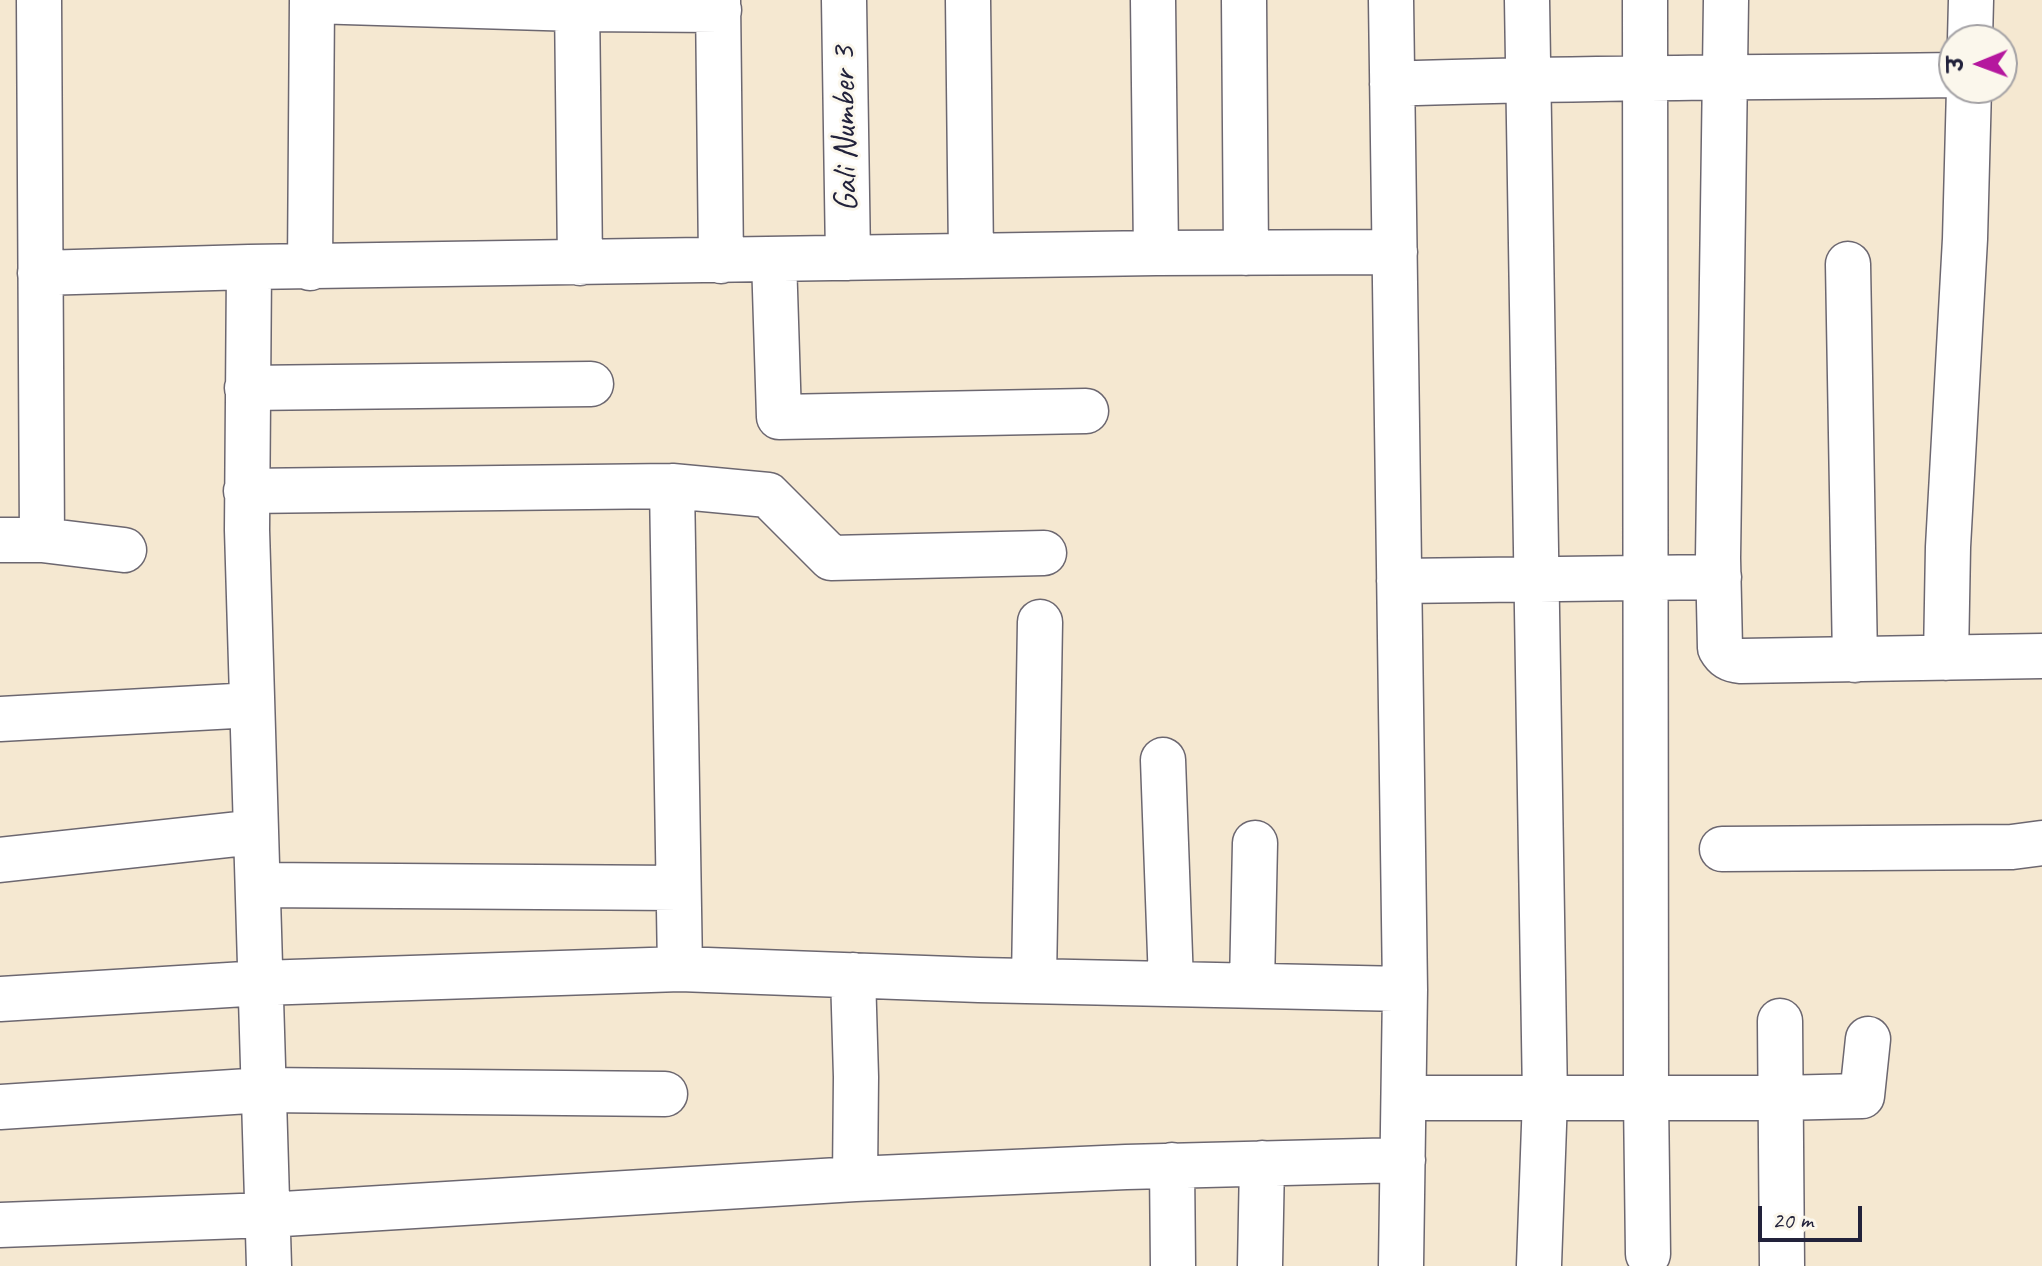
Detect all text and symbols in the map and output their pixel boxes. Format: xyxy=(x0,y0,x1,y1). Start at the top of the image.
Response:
north arrow xyxy=(1938,24,2018,104)
street label: Gali Number 3 xyxy=(824,46,868,212)
text: उ xyxy=(1942,57,1970,72)
scale bar xyxy=(1762,1190,1866,1240)
text: 20 m xyxy=(1772,1205,1813,1235)

